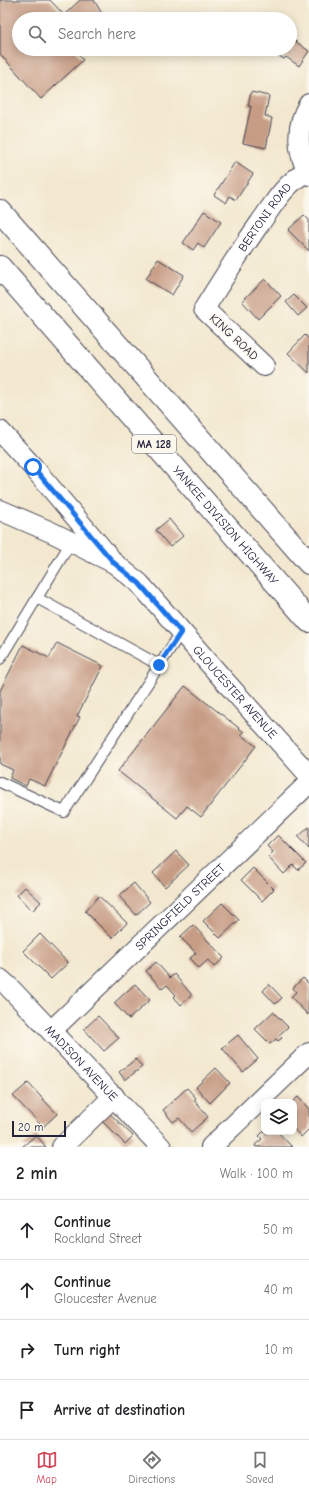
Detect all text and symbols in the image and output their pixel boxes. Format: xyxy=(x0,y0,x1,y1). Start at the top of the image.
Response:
search box xyxy=(12,12,297,56)
icon: search xyxy=(26,23,48,45)
text: Search here xyxy=(58,25,136,43)
street label: BERTONI ROAD xyxy=(235,180,294,254)
street label: KING ROAD xyxy=(207,311,261,363)
road number: MA 128 xyxy=(132,435,176,453)
route start xyxy=(24,458,42,476)
street label: YANKEE DIVISION HIGHWAY xyxy=(170,463,282,588)
street label: GLOUCESTER AVENUE xyxy=(190,643,280,741)
route end xyxy=(150,656,168,674)
street label: SPRINGFIELD STREET xyxy=(132,860,228,953)
street label: MADISON AVENUE xyxy=(42,1022,120,1104)
map controls xyxy=(261,1099,297,1135)
button: layers xyxy=(261,1099,297,1135)
scale bar xyxy=(12,1119,66,1138)
text: 20 m xyxy=(18,1121,43,1134)
text: 2 min xyxy=(16,1164,57,1183)
text: Walk · 100 m xyxy=(220,1166,293,1181)
text: Continue xyxy=(54,1213,111,1231)
icon: ahead xyxy=(16,1219,38,1241)
text: 50 m xyxy=(263,1222,293,1237)
text: Rockland Street xyxy=(54,1231,142,1246)
text: Continue xyxy=(54,1273,111,1291)
icon: ahead xyxy=(16,1279,38,1301)
text: 40 m xyxy=(264,1282,293,1297)
text: Gloucester Avenue xyxy=(54,1291,157,1306)
icon: right xyxy=(16,1339,38,1361)
text: Turn right xyxy=(54,1341,120,1359)
text: 10 m xyxy=(265,1342,293,1357)
icon: arrive xyxy=(16,1399,38,1421)
text: Arrive at destination xyxy=(54,1401,185,1419)
tab: Map xyxy=(36,1449,58,1486)
tab: Directions xyxy=(129,1449,175,1486)
tab: Saved xyxy=(246,1449,273,1486)

